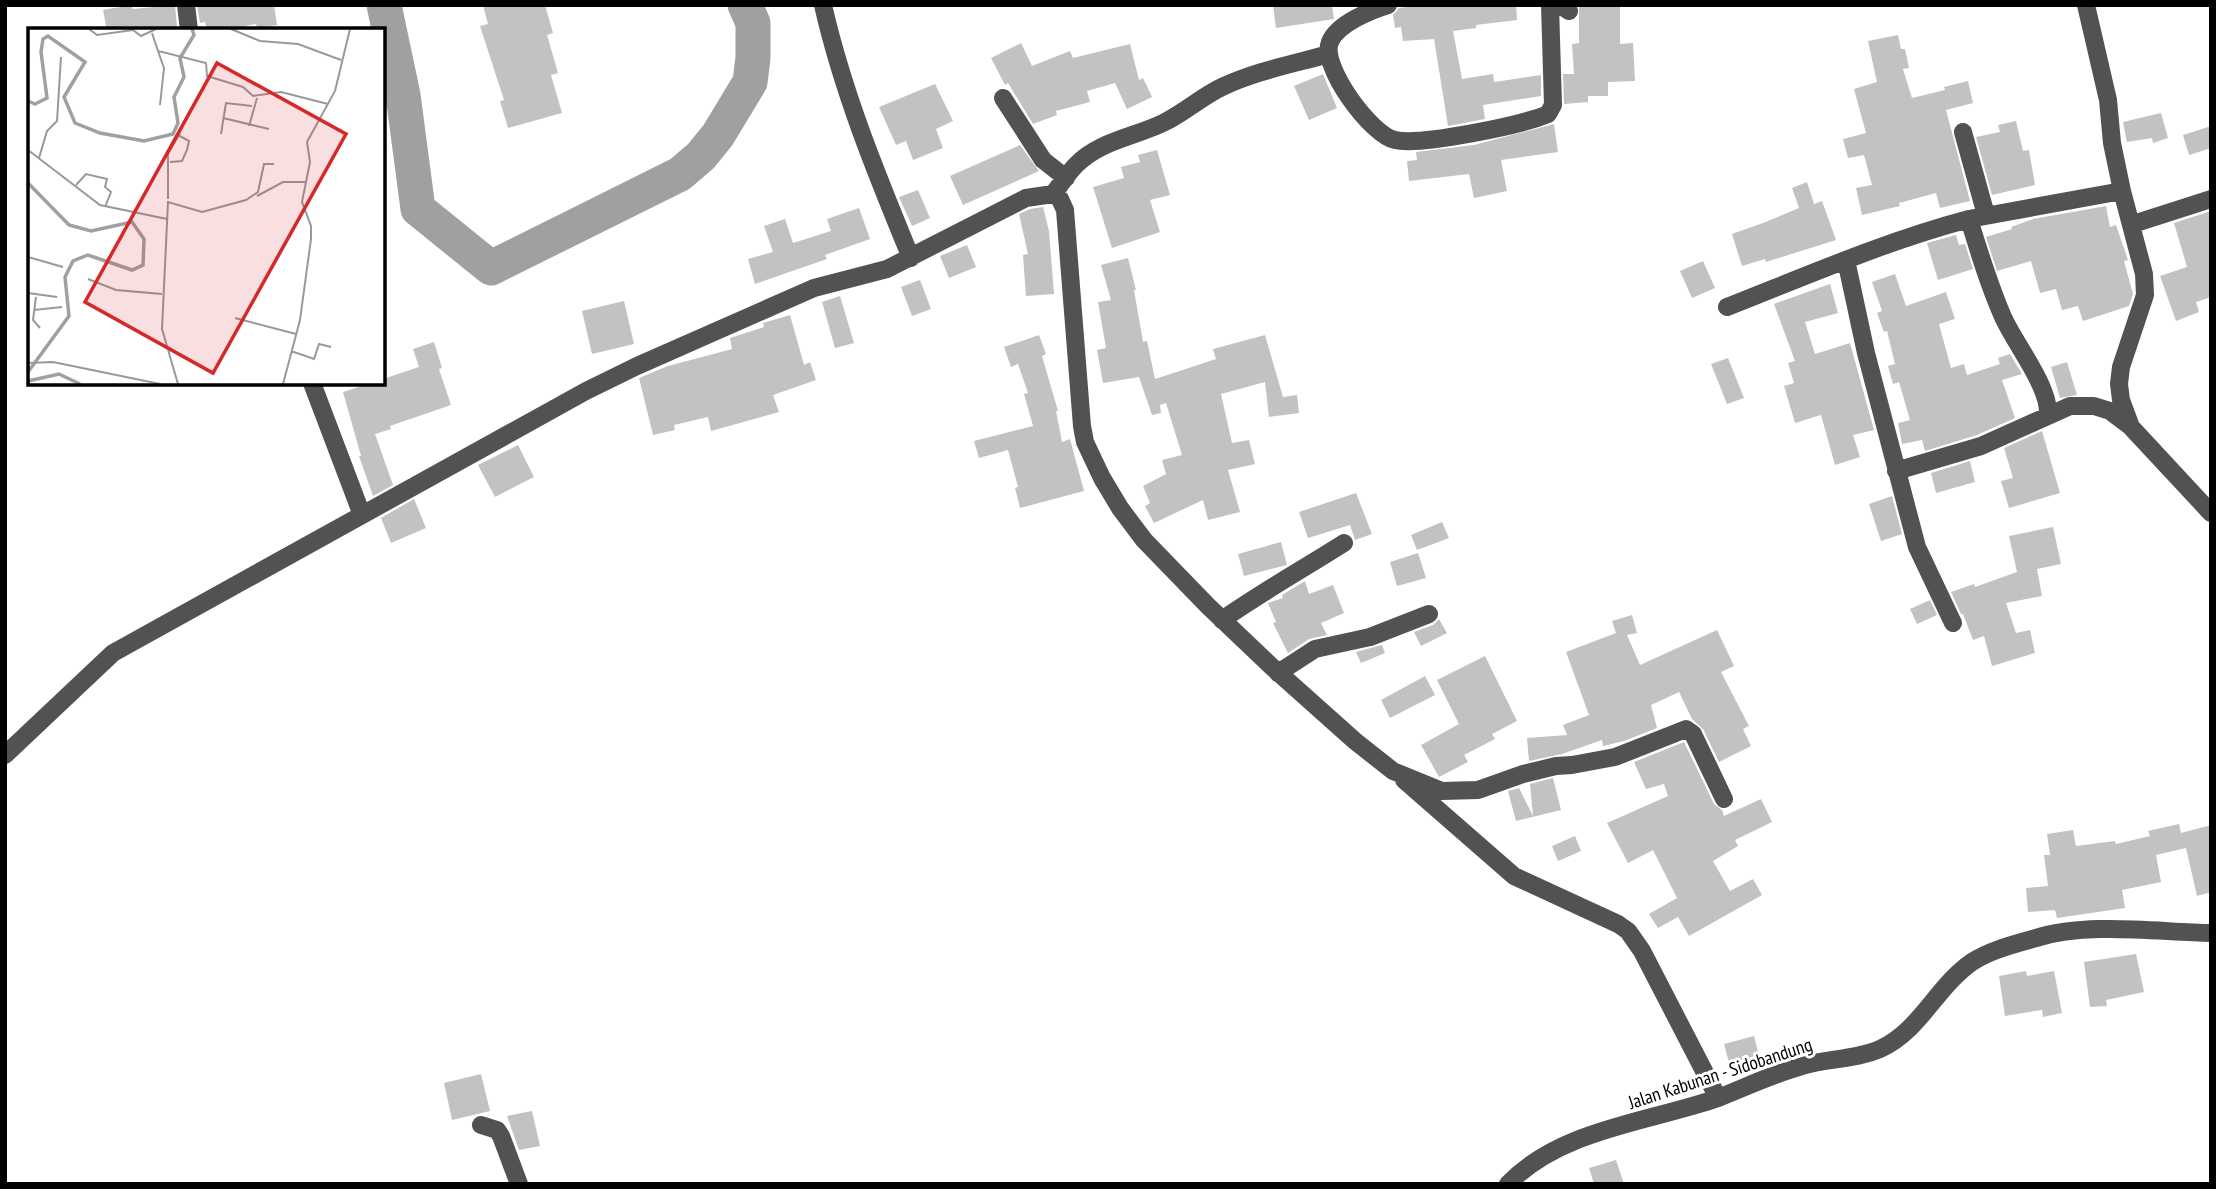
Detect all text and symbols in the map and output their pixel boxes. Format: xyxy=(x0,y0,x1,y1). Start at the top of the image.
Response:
inset map xyxy=(28,28,385,385)
street label: Jalan Kabunan - Sidobandung xyxy=(1624,1032,1815,1114)

